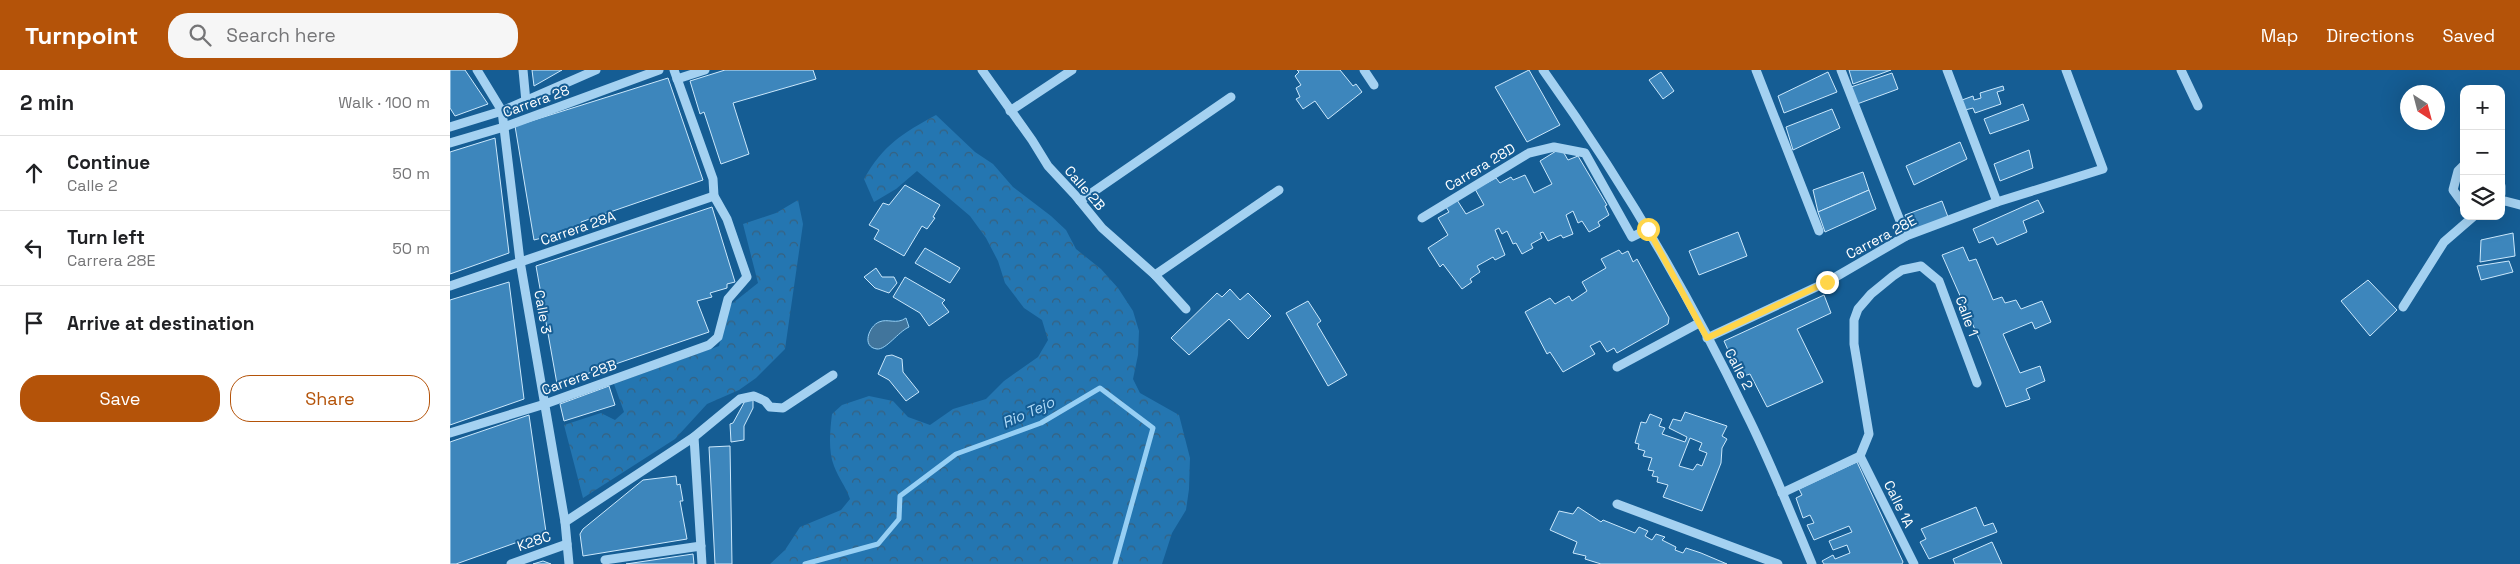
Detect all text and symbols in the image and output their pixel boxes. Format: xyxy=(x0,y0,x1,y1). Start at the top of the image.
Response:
search box xyxy=(168,13,518,58)
text: Turnpoint xyxy=(25,20,138,51)
icon: search xyxy=(186,21,214,49)
text: Search here xyxy=(226,23,336,48)
text: Map xyxy=(2261,24,2298,47)
text: Directions xyxy=(2326,24,2415,47)
text: Saved xyxy=(2443,24,2495,47)
street label: Carrera 28 xyxy=(500,81,572,121)
north arrow xyxy=(2400,85,2445,130)
map controls xyxy=(2460,85,2505,220)
button: + xyxy=(2460,85,2505,130)
text: 2 min xyxy=(20,89,74,116)
text: Walk · 100 m xyxy=(338,92,430,113)
button: − xyxy=(2460,130,2505,175)
street label: Carrera 28D xyxy=(1442,139,1518,195)
text: Continue xyxy=(67,150,150,175)
icon: ahead xyxy=(20,159,48,187)
street label: Calle 2B xyxy=(1061,162,1109,214)
text: 50 m xyxy=(392,163,430,184)
text: Calle 2 xyxy=(67,175,118,196)
button: layers xyxy=(2460,175,2505,220)
street label: Carrera 28A xyxy=(538,207,618,249)
street label: Carrera 28E xyxy=(1843,211,1919,263)
route start xyxy=(1637,218,1660,241)
text: Turn left xyxy=(67,225,145,250)
icon: left xyxy=(20,234,48,262)
text: 50 m xyxy=(392,238,430,259)
text: Carrera 28E xyxy=(67,250,155,271)
route end xyxy=(1816,271,1839,294)
street label: Calle 3 xyxy=(530,289,556,335)
street label: Calle 1 xyxy=(1951,293,1983,339)
icon: arrive xyxy=(20,309,48,337)
text: Arrive at destination xyxy=(67,311,255,336)
street label: Calle 2 xyxy=(1721,345,1757,393)
street label: Carrera 28B xyxy=(539,355,619,399)
button: Save xyxy=(20,375,220,422)
button: Share xyxy=(230,375,430,422)
water label: Rio Tejo xyxy=(999,392,1058,432)
street label: Calle 1A xyxy=(1880,477,1918,531)
street label: K28C xyxy=(515,527,553,555)

